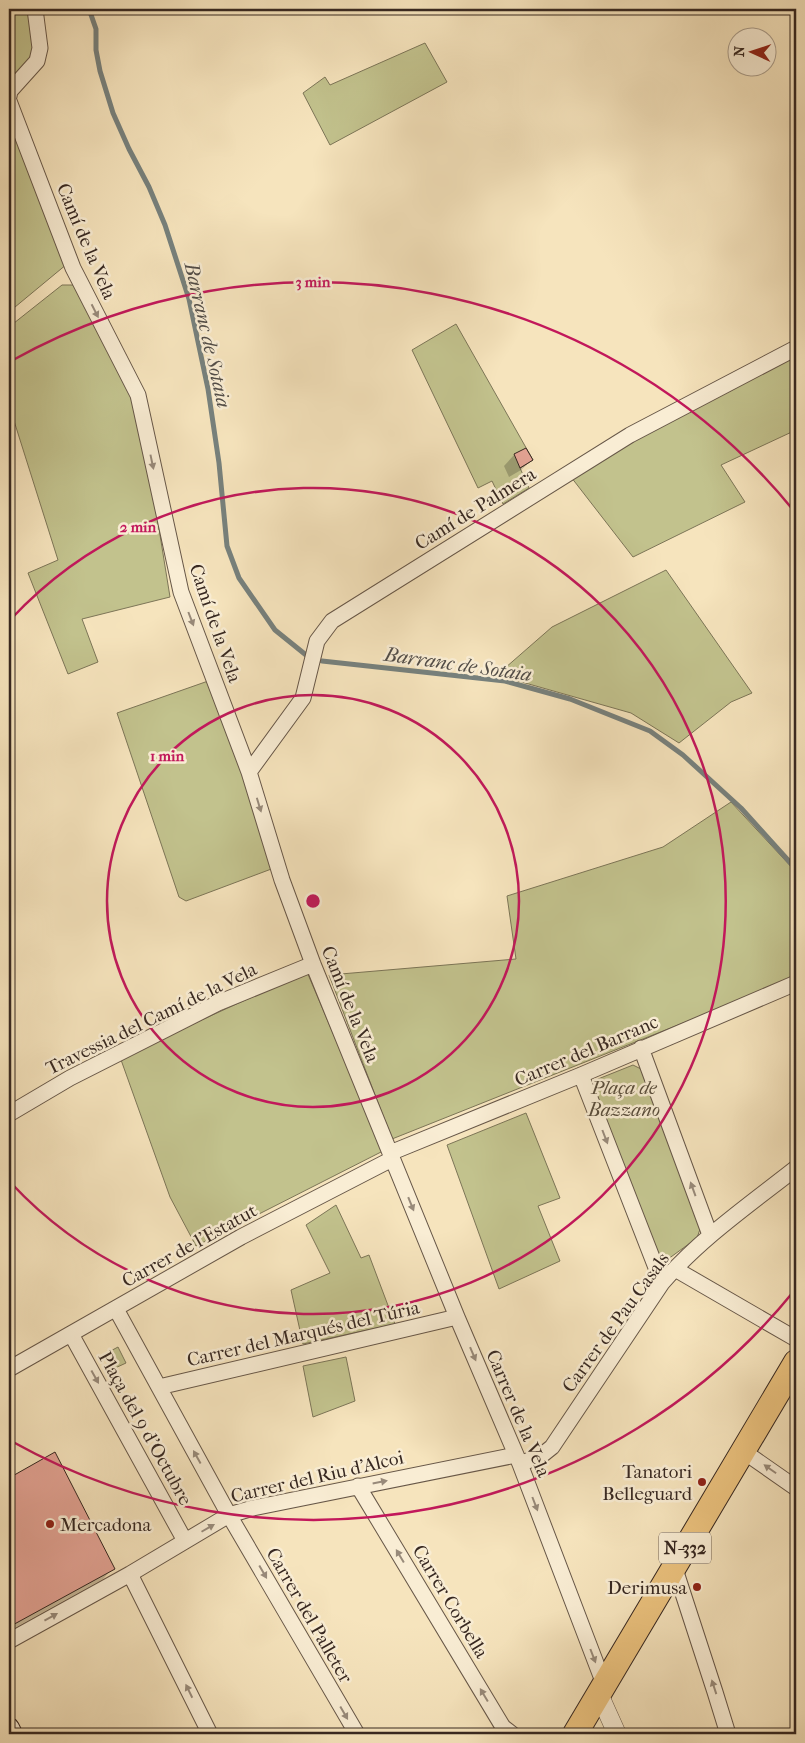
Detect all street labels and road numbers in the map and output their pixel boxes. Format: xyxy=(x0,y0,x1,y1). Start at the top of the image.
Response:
street label: Camí de la Vela xyxy=(52,180,120,303)
street label: Camí de Palmera xyxy=(411,463,540,555)
street label: Camí de la Vela xyxy=(185,561,246,686)
street label: Camí de la Vela xyxy=(317,943,384,1066)
street label: Travessia del Camí de la Vela xyxy=(42,958,261,1080)
street label: Carrer del Barranc xyxy=(511,1011,661,1091)
street label: Carrer de l'Estatut xyxy=(118,1200,261,1292)
street label: Carrer de Pau Casals xyxy=(558,1248,674,1397)
street label: Carrer del Marqués del Túria xyxy=(185,1296,422,1371)
street label: Carrer de la Vela xyxy=(481,1347,555,1480)
street label: Plaça del 9 d'Octubre xyxy=(94,1348,197,1509)
street label: Carrer del Riu d'Alcoi xyxy=(229,1446,406,1508)
road number: N-332 xyxy=(659,1532,711,1564)
street label: Carrer Corbella xyxy=(408,1541,493,1662)
street label: Carrer del Palleter xyxy=(262,1544,357,1688)

